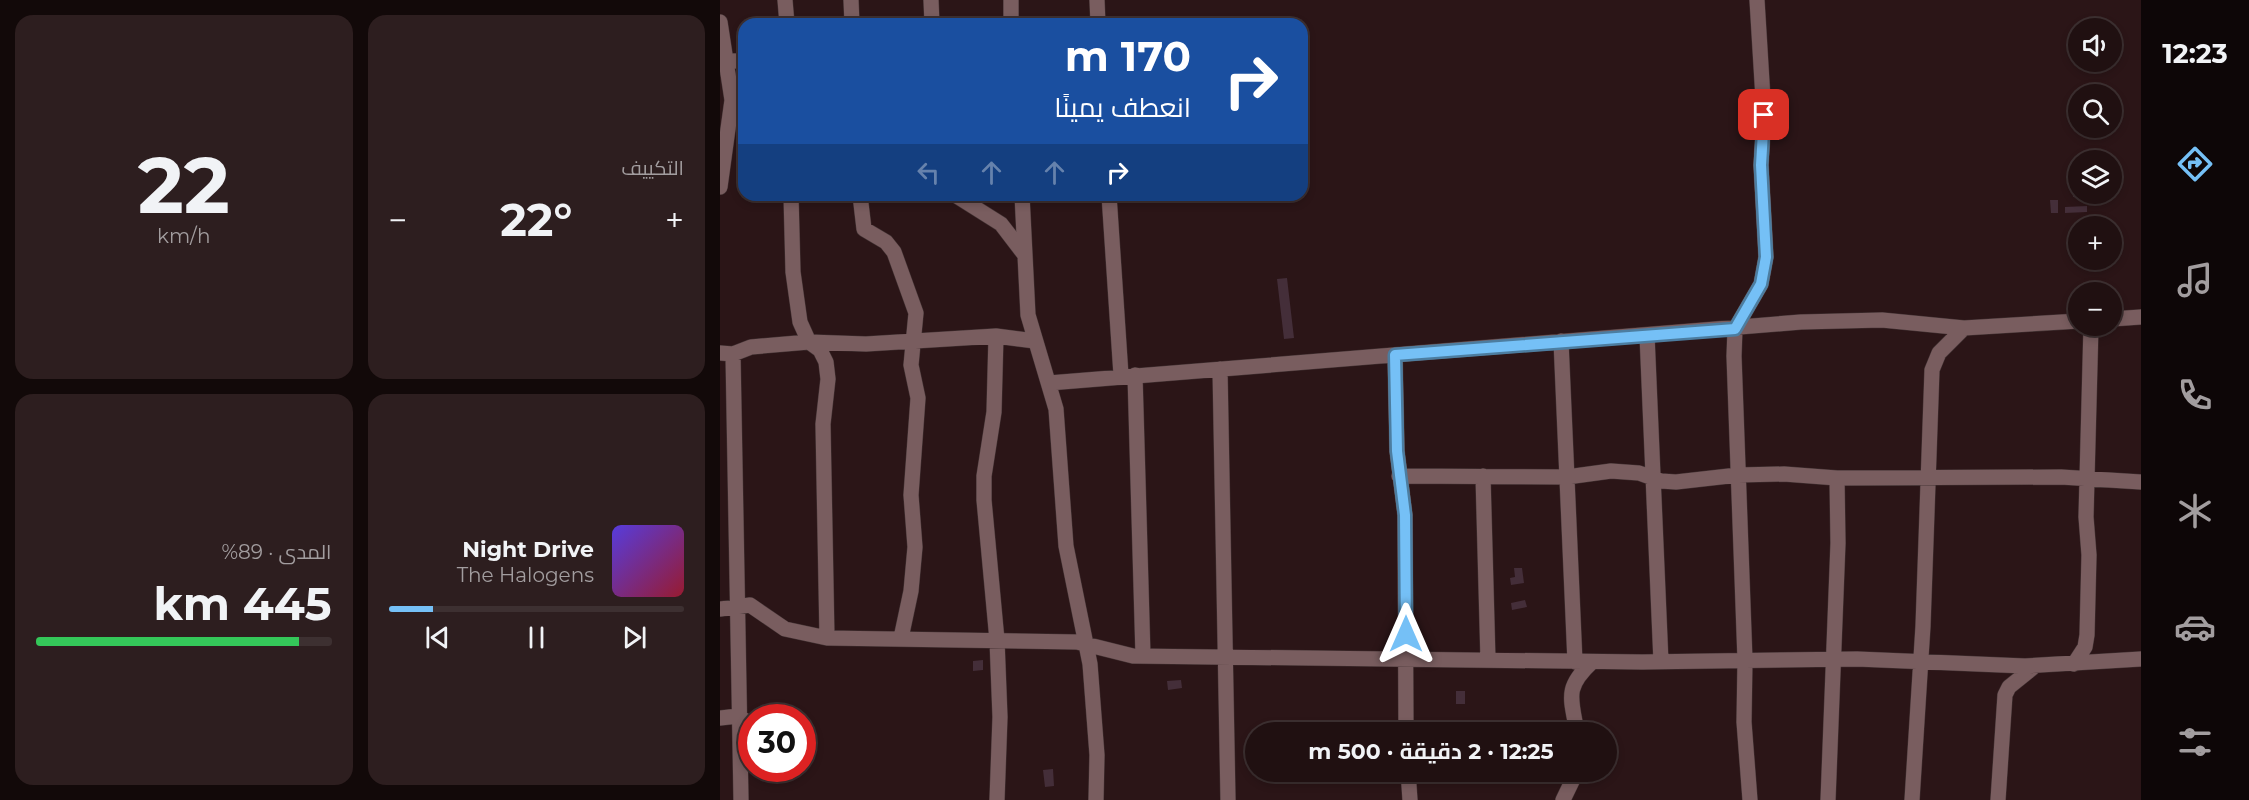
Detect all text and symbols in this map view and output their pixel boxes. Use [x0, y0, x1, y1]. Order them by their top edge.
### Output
map controls [2068, 18, 2122, 336]
button: sound [2068, 18, 2122, 72]
text: 170 m [1065, 30, 1191, 82]
text: 12:23 [2162, 37, 2228, 70]
icon: right [1212, 42, 1290, 120]
button: search [2068, 84, 2122, 138]
pin [1738, 89, 1789, 140]
text: انعطف يمينًا [1054, 91, 1191, 124]
icon: arrive [1747, 98, 1780, 131]
text: 22 [138, 137, 230, 233]
icon: directions [2174, 143, 2216, 185]
button: layers [2068, 150, 2122, 204]
text: التكييف [621, 156, 684, 180]
icon: left [912, 156, 945, 189]
icon: ahead [975, 156, 1008, 189]
icon: ahead [1038, 156, 1071, 189]
icon: right [1101, 156, 1134, 189]
text: 22° [500, 192, 572, 247]
text: − [389, 200, 407, 240]
text: + [665, 200, 684, 240]
button: + [2068, 216, 2122, 270]
text: km/h [157, 224, 210, 248]
icon: music [2174, 259, 2216, 301]
button: − [2068, 282, 2122, 336]
icon: phone [2174, 374, 2216, 416]
icon: climate [2174, 490, 2216, 532]
text: Night Drive [462, 536, 594, 563]
text: المدى · 89% [221, 540, 332, 564]
text: The Halogens [457, 563, 594, 587]
text: 445 km [153, 576, 332, 631]
position arrow [1374, 602, 1438, 666]
icon: car [2174, 606, 2216, 648]
icon: previous [421, 621, 454, 654]
icon: pause [520, 621, 553, 654]
icon: next [618, 621, 651, 654]
speed limit sign: 30 [738, 704, 816, 782]
icon: filters [2174, 721, 2216, 763]
text: 12:25 · 2 دقيقة · 500 m [1308, 738, 1554, 765]

